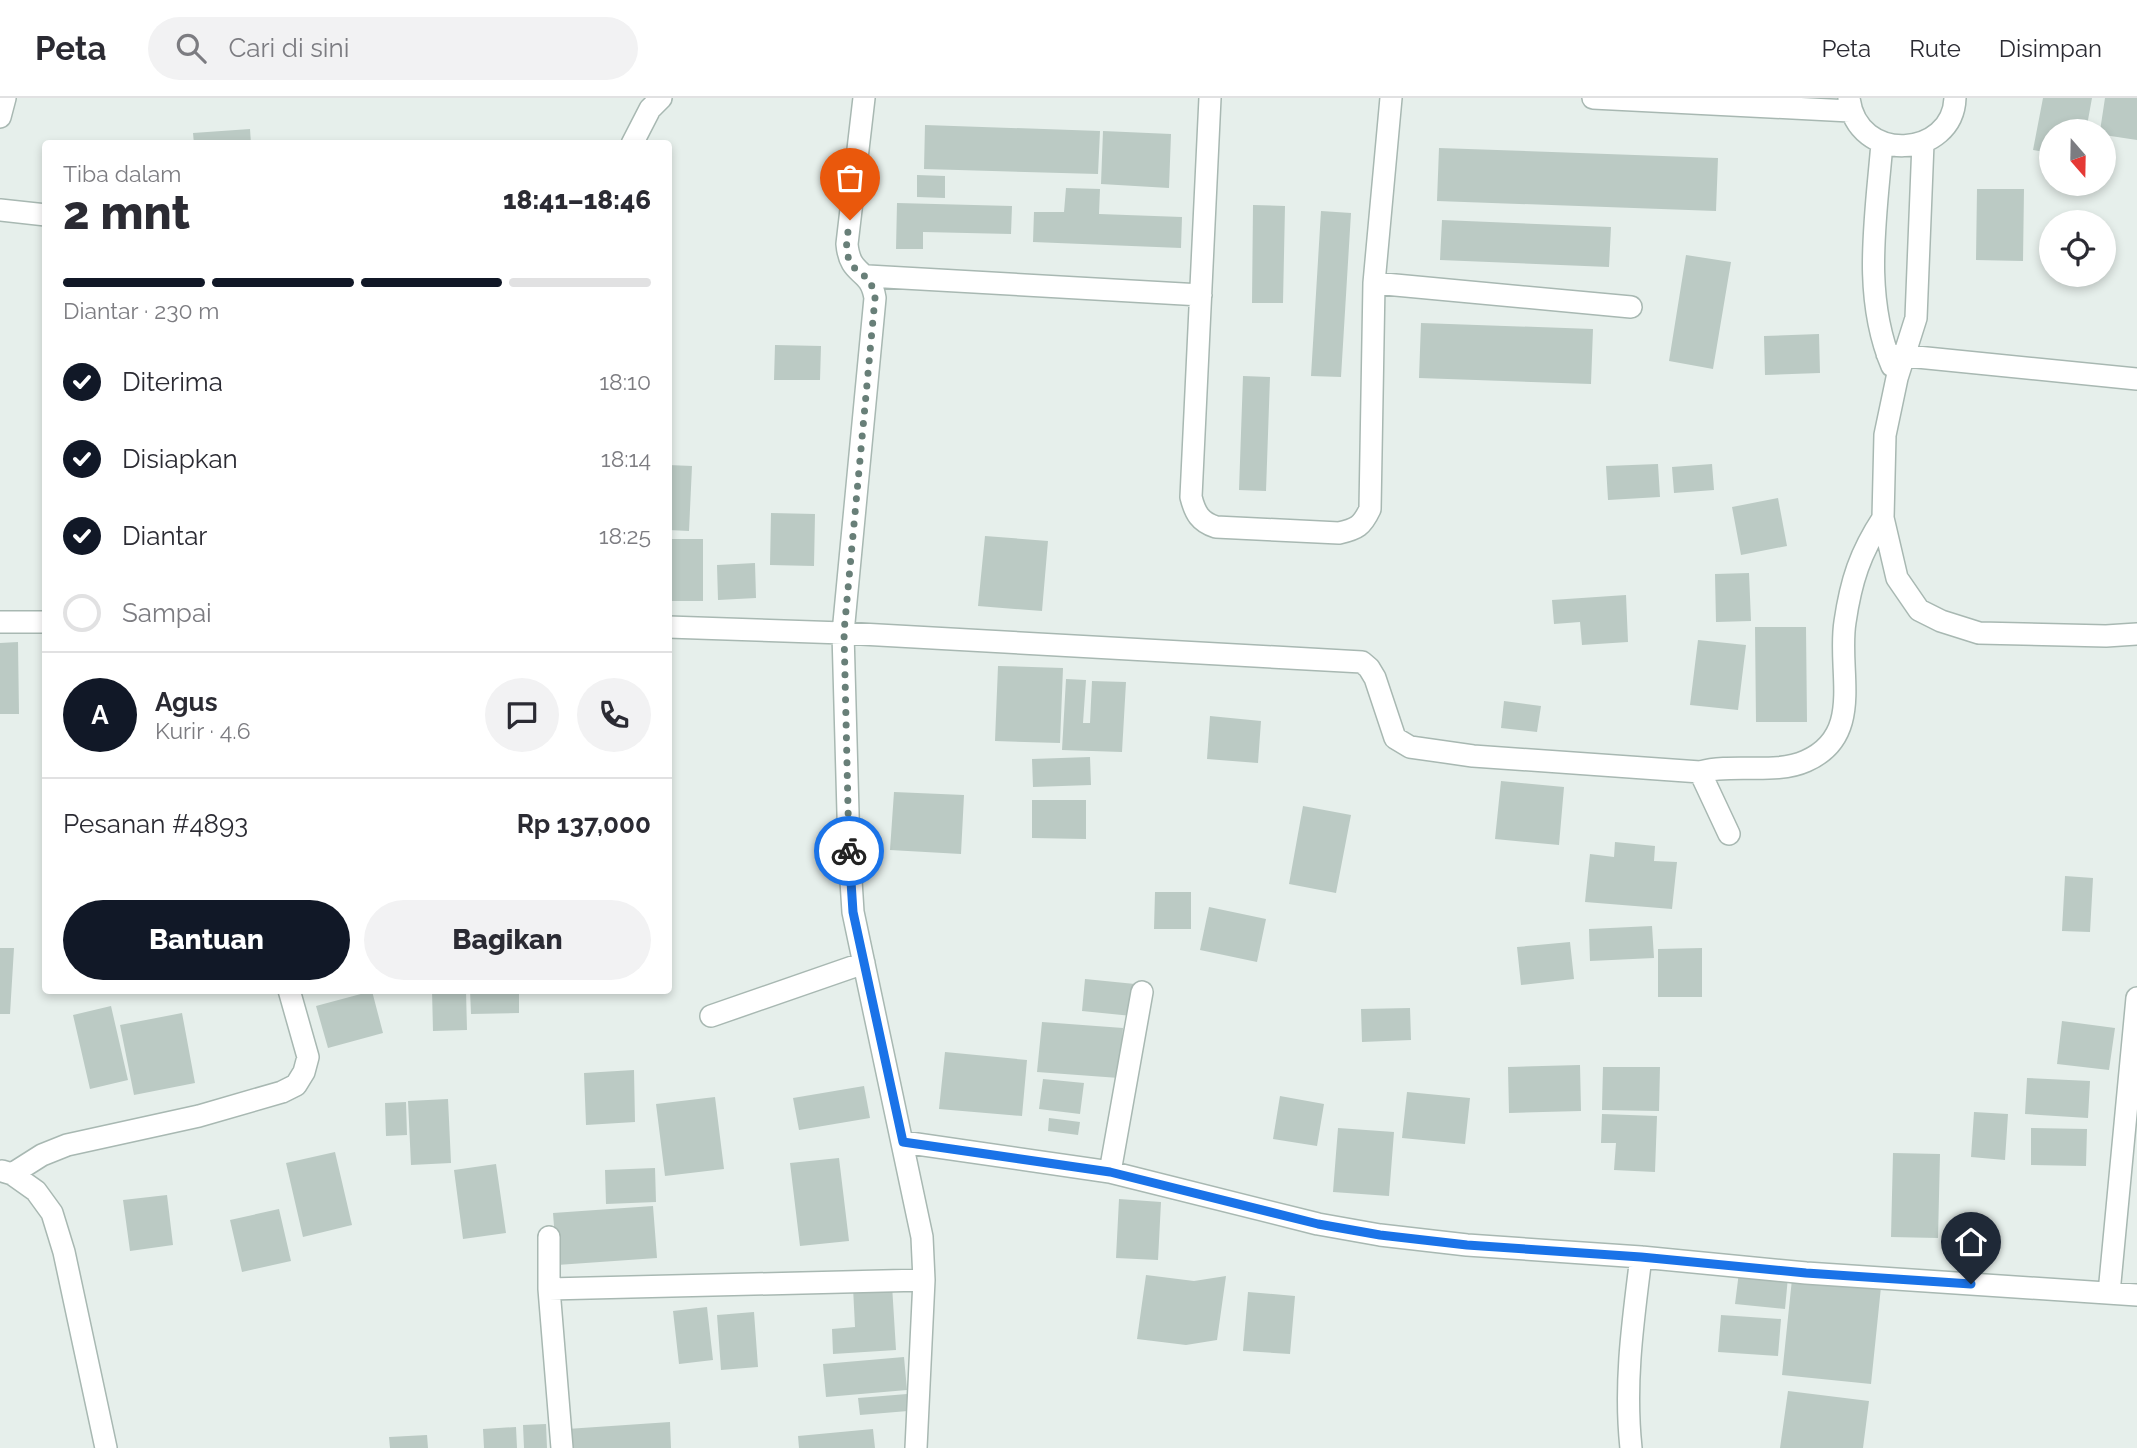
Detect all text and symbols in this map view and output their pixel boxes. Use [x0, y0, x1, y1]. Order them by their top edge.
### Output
search box [148, 17, 638, 80]
text: Peta [35, 29, 106, 68]
icon: search [172, 29, 210, 67]
text: Cari di sini [228, 33, 349, 63]
text: Peta [1821, 34, 1871, 63]
text: Rute [1909, 34, 1961, 63]
text: Disimpan [1999, 34, 2102, 63]
north arrow [2039, 119, 2116, 196]
map controls [2039, 119, 2116, 287]
pin [820, 148, 880, 220]
icon: bag [831, 159, 869, 197]
text: Tiba dalam [63, 160, 181, 187]
text: 18:41–18:46 [503, 185, 651, 215]
text: 2 mnt [63, 186, 190, 240]
button: locate [2039, 210, 2116, 287]
text: Diantar · 230 m [63, 297, 220, 324]
icon: check [63, 363, 101, 401]
text: Diterima [122, 367, 223, 397]
text: 18:10 [599, 368, 651, 395]
icon: check [63, 440, 101, 478]
text: Disiapkan [122, 444, 238, 474]
text: 18:14 [601, 445, 651, 472]
icon: check [63, 517, 101, 555]
text: Diantar [122, 521, 207, 551]
text: 18:25 [599, 522, 651, 549]
text: Sampai [122, 598, 212, 628]
button: chat [485, 678, 559, 752]
button: phone [577, 678, 651, 752]
text: Agus [155, 687, 217, 717]
text: A [91, 700, 109, 730]
text: Kurir · 4.6 [155, 717, 251, 744]
text: Pesanan #4893 [63, 809, 248, 839]
text: Rp 137,000 [517, 809, 651, 839]
courier [814, 816, 884, 886]
icon: bike [830, 832, 868, 870]
button: Bantuan [63, 900, 350, 980]
button: Bagikan [364, 900, 651, 980]
pin [1941, 1212, 2001, 1284]
icon: home [1952, 1223, 1990, 1261]

